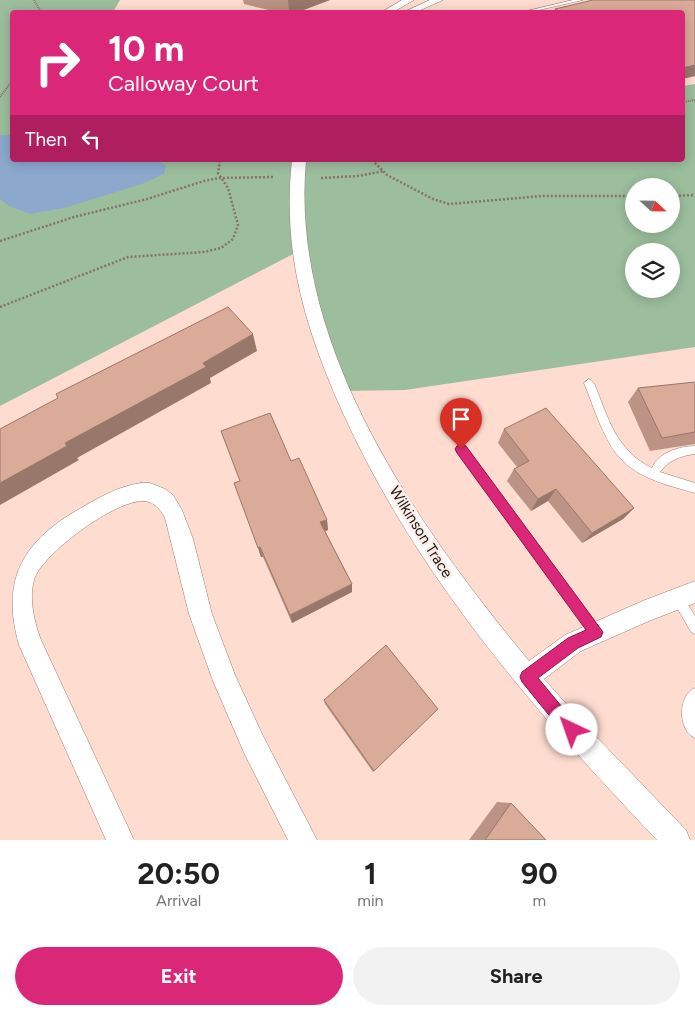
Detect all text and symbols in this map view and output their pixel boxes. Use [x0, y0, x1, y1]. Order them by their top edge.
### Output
text: 10 m [108, 28, 184, 70]
icon: right [25, 30, 90, 95]
text: Calloway Court [108, 70, 259, 97]
icon: left [77, 125, 105, 153]
text: Then [25, 128, 67, 151]
north arrow [625, 178, 680, 232]
map controls [625, 178, 680, 298]
button: layers [625, 243, 680, 298]
pin [440, 398, 482, 449]
icon: arrive [447, 405, 475, 433]
street label: Wilkinson Trace [386, 483, 456, 581]
position arrow [545, 703, 597, 755]
text: 20:50 [137, 855, 220, 892]
text: 1 [364, 855, 377, 892]
text: 90 [521, 855, 558, 892]
text: Arrival [156, 891, 201, 910]
text: min [357, 891, 384, 910]
text: m [532, 891, 546, 910]
button: Exit [15, 947, 343, 1005]
button: Share [353, 947, 680, 1005]

